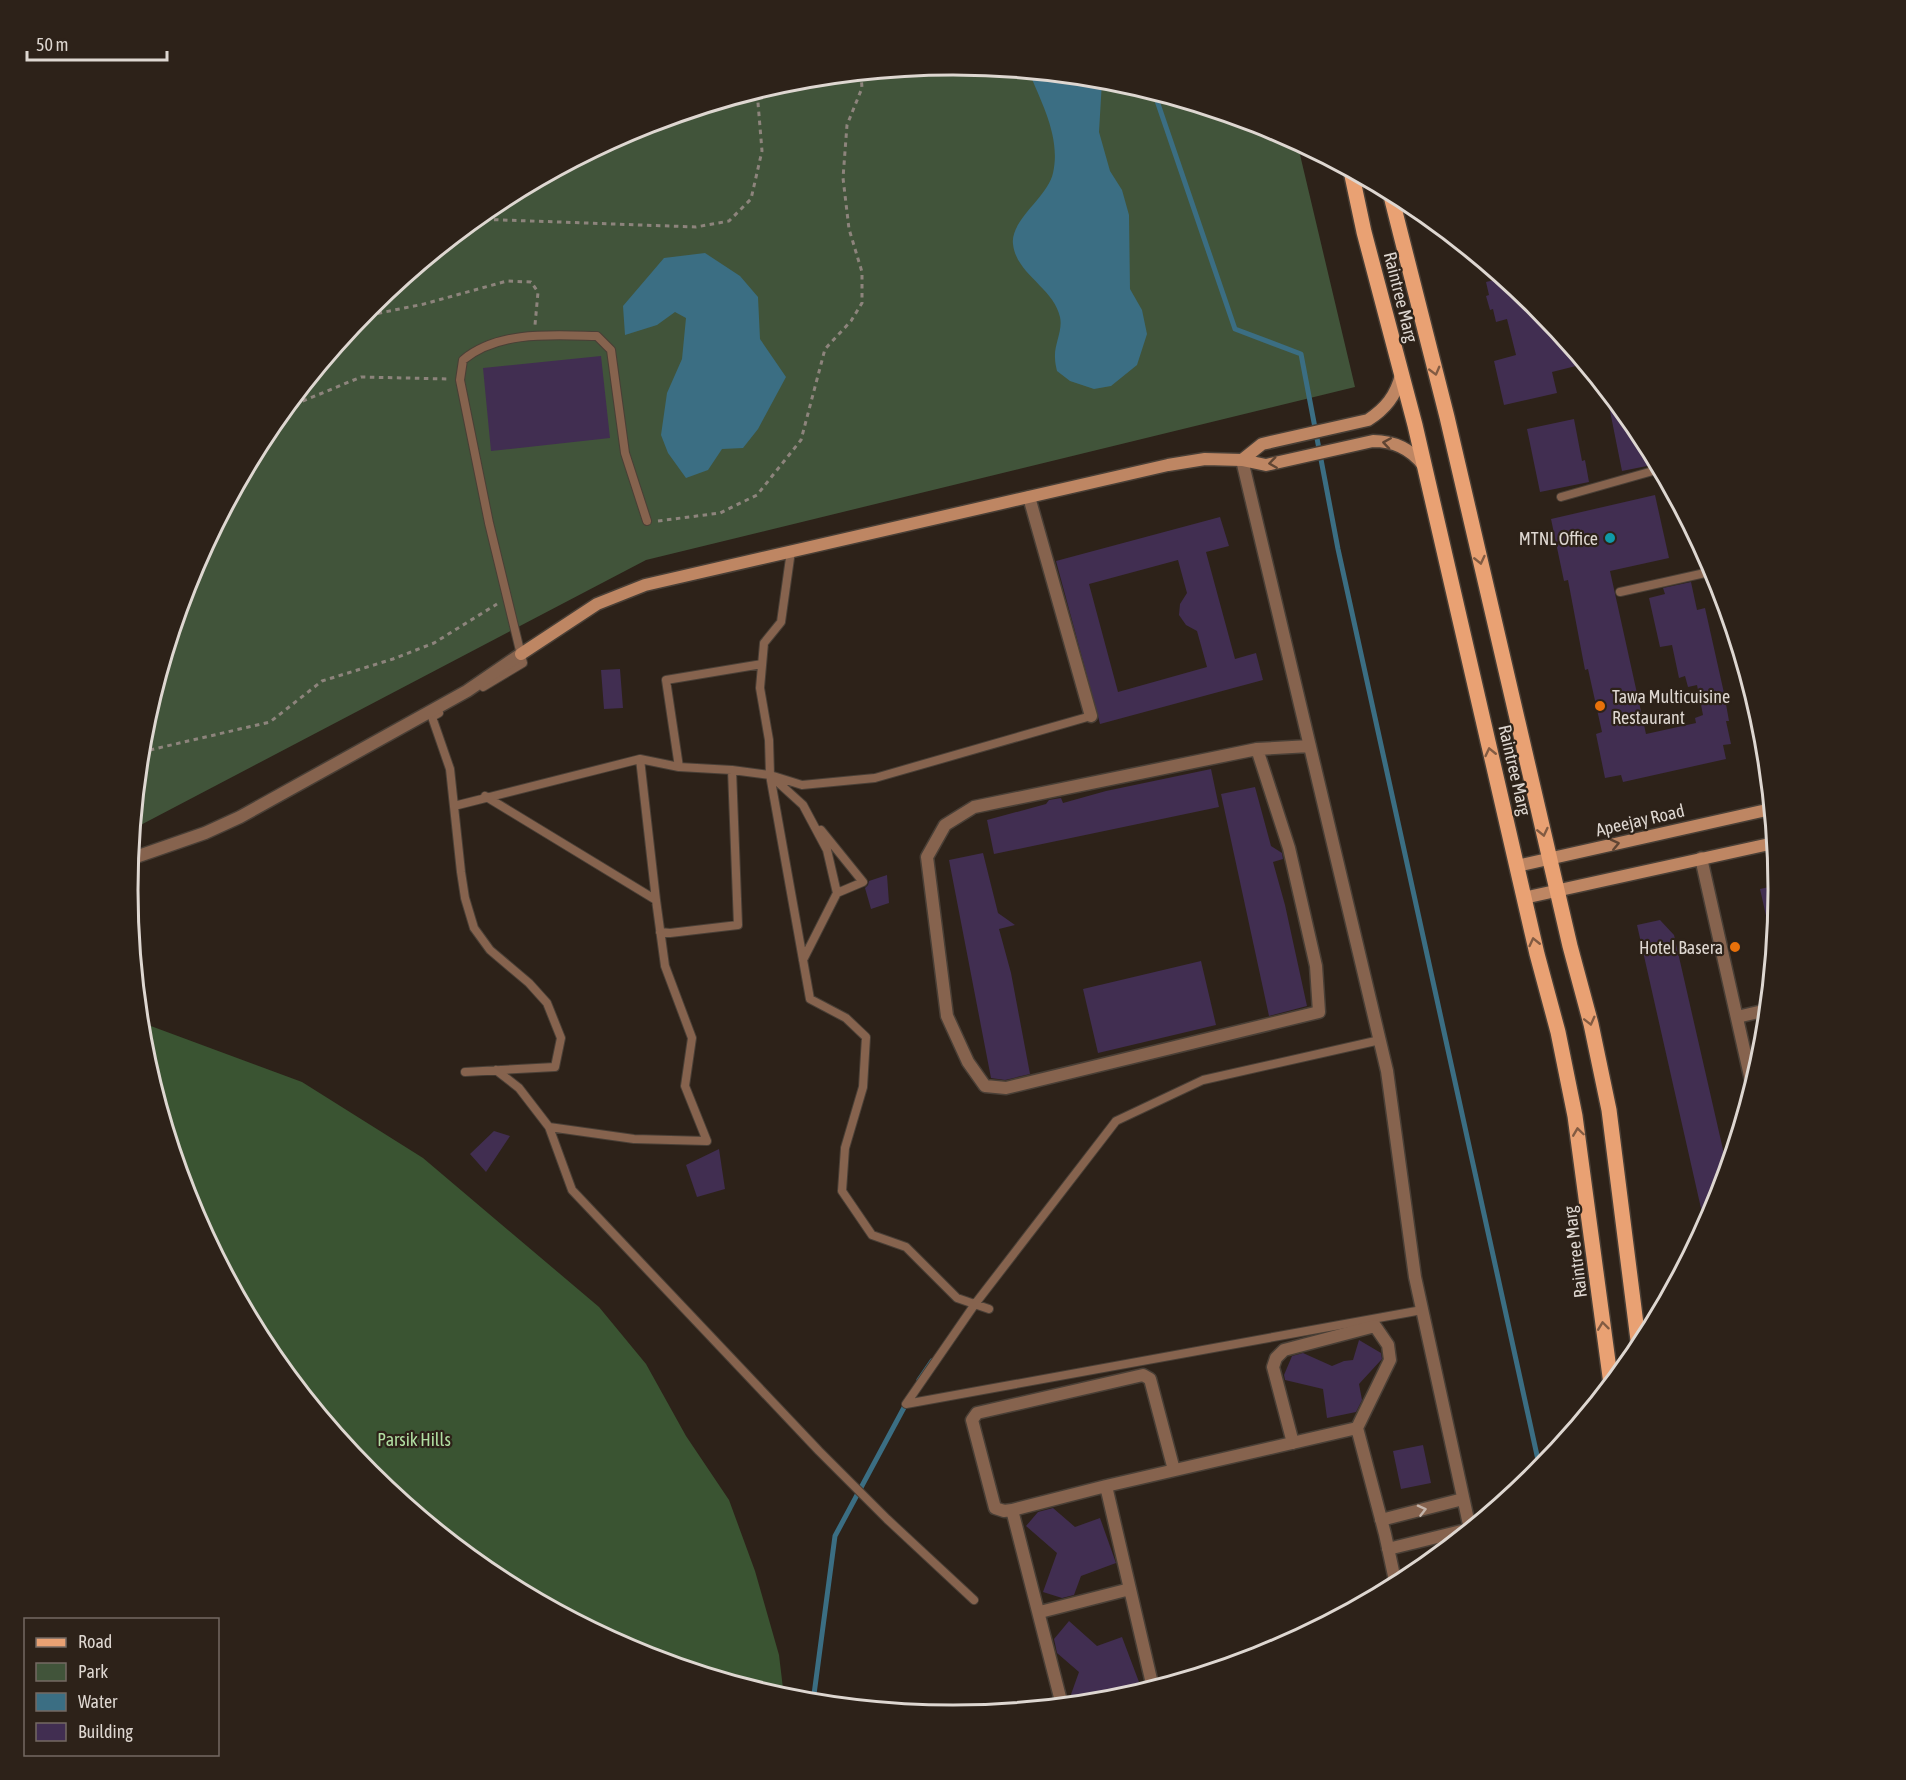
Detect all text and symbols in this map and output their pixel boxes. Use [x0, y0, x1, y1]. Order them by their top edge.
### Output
scale bar [27, 24, 166, 62]
text: 50 m [36, 34, 68, 55]
street label: Raintree Marg [1380, 250, 1422, 345]
one-way arrow [1427, 366, 1440, 376]
one-way arrow [1382, 437, 1391, 449]
one-way arrow [1268, 456, 1278, 469]
place label: MTNL Office [1519, 528, 1598, 549]
marker: MTNL Office [1603, 531, 1617, 545]
one-way arrow [1473, 555, 1486, 565]
place label: Tawa Multicuisine Restaurant [1612, 686, 1730, 728]
marker: Tawa Multicuisine Restaurant [1593, 699, 1607, 713]
street label: Raintree Marg [1494, 723, 1536, 818]
one-way arrow [1485, 748, 1498, 758]
street label: Apeejay Road [1594, 800, 1686, 840]
one-way arrow [1536, 827, 1549, 837]
one-way arrow [1610, 838, 1620, 851]
one-way arrow [1529, 937, 1542, 947]
place label: Hotel Basera [1639, 937, 1723, 958]
marker: Hotel Basera [1728, 940, 1742, 954]
one-way arrow [1582, 1016, 1595, 1026]
one-way arrow [1572, 1128, 1584, 1137]
street label: Raintree Marg [1559, 1205, 1591, 1299]
one-way arrow [1597, 1321, 1610, 1330]
park label: Parsik Hills [377, 1429, 451, 1450]
one-way arrow [1417, 1504, 1427, 1517]
legend [24, 1618, 219, 1756]
text: Road [78, 1631, 112, 1652]
text: Park [78, 1661, 108, 1682]
text: Water [78, 1691, 118, 1712]
text: Building [78, 1721, 133, 1742]

